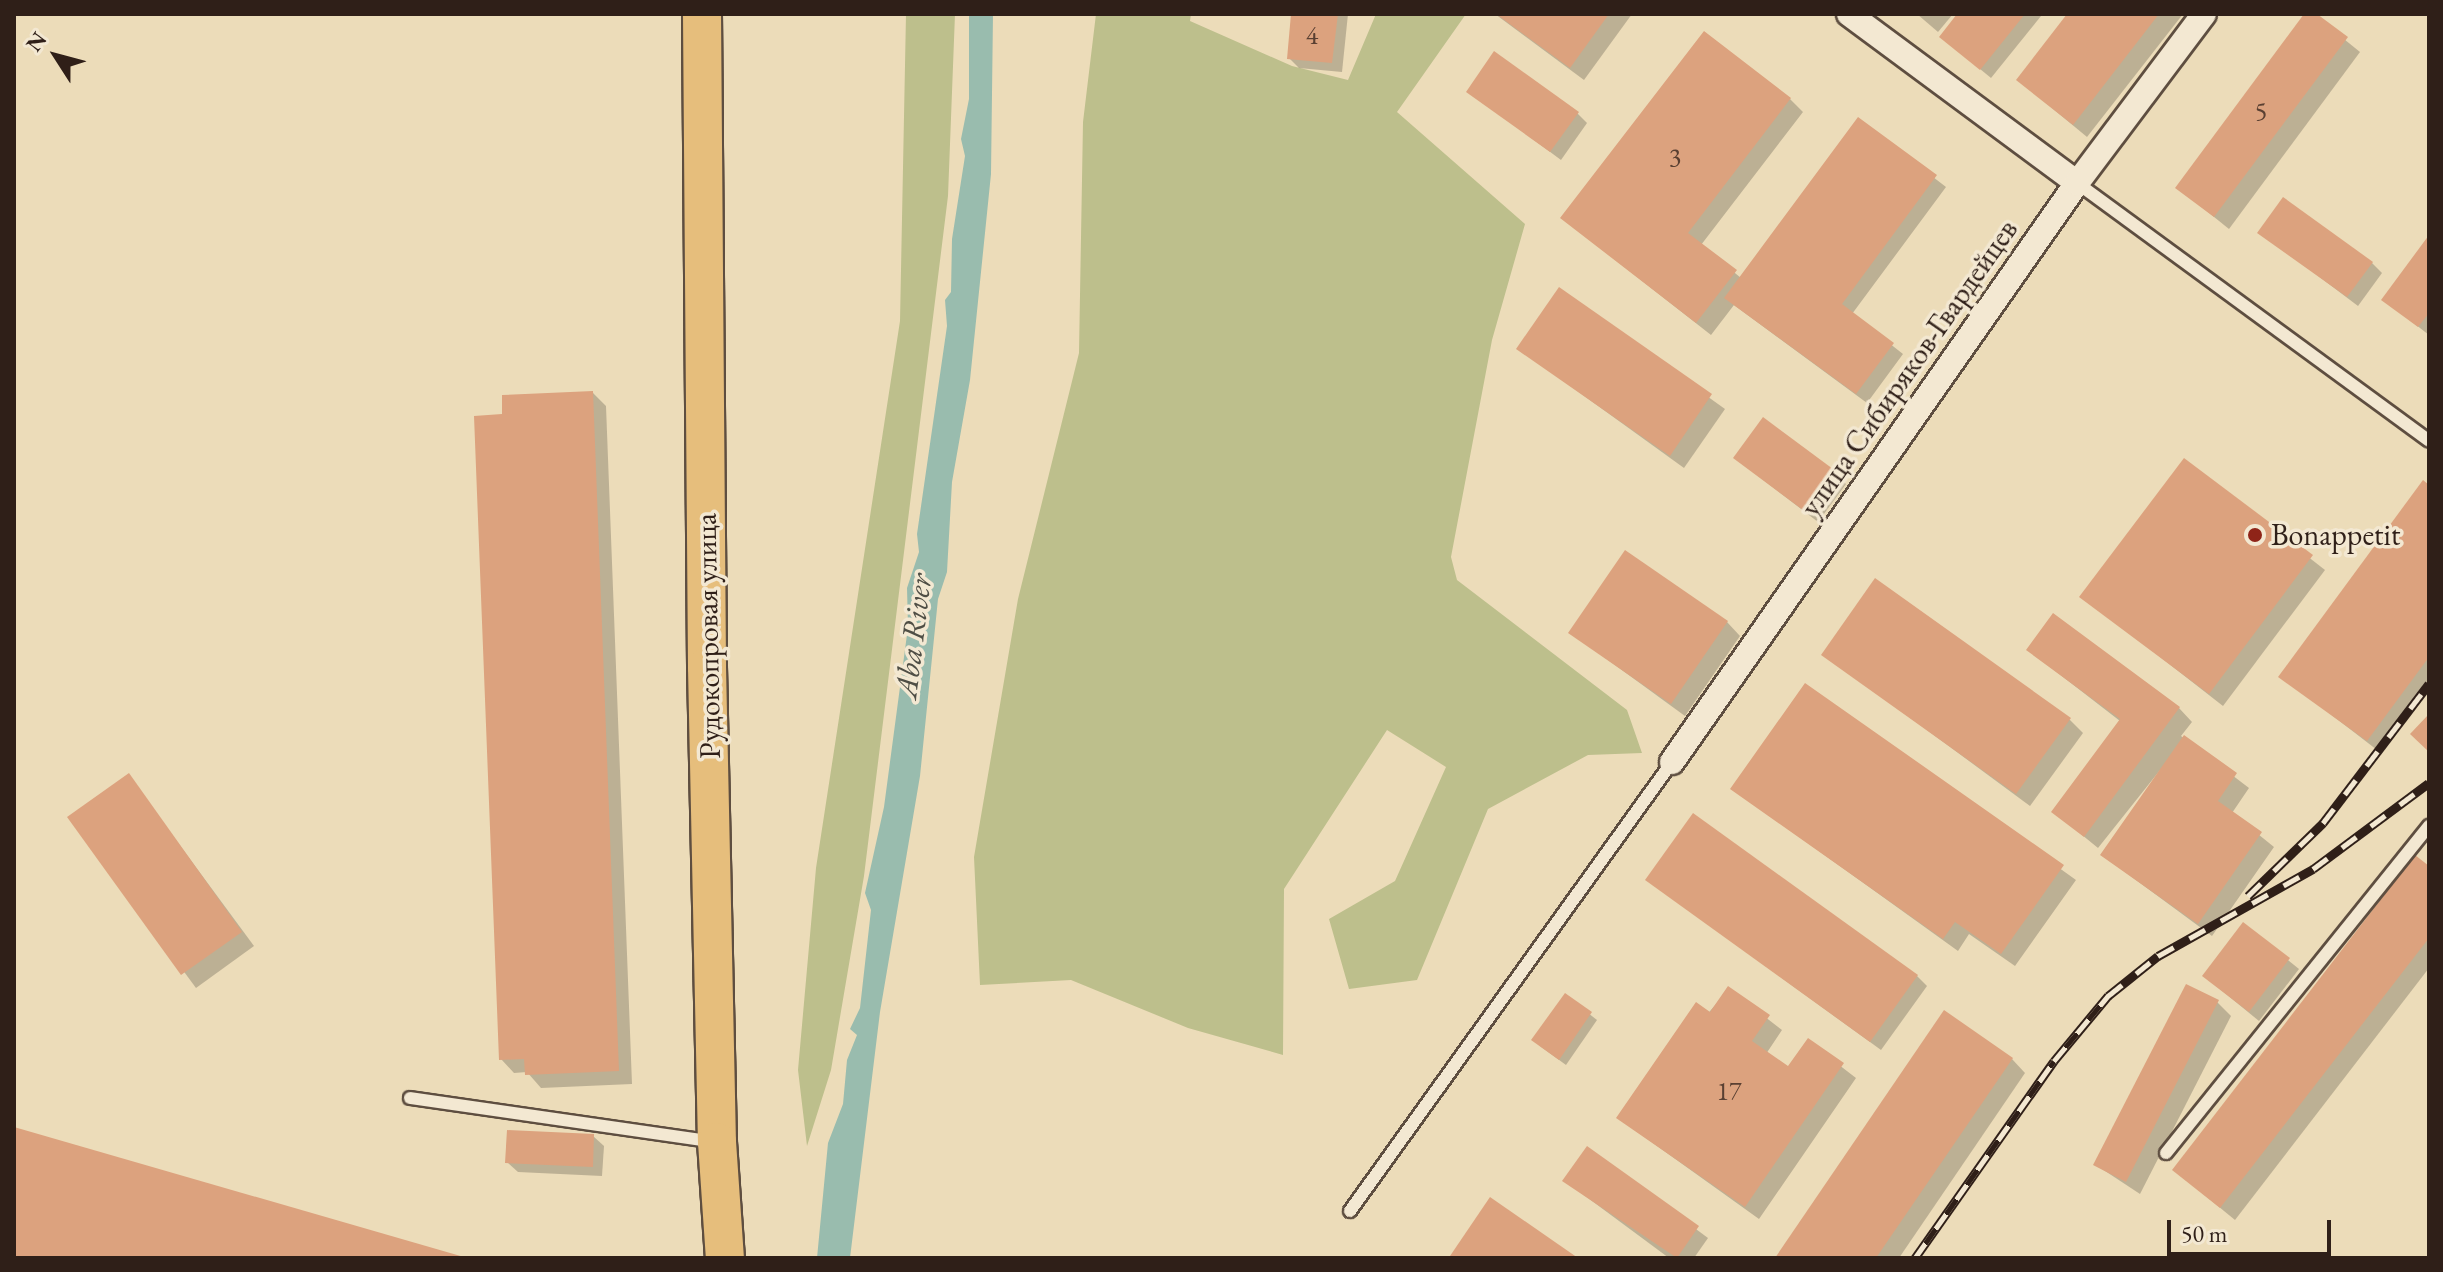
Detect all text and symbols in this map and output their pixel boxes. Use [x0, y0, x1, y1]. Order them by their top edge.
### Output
north arrow [16, 16, 96, 96]
house number: 4 [1306, 20, 1318, 52]
text: N [19, 26, 53, 57]
house number: 5 [2255, 96, 2267, 128]
house number: 3 [1669, 142, 1681, 174]
street label: улица Сибиряков-Гвардейцев [1793, 213, 2025, 523]
street label: Рудокопровая улица [688, 513, 728, 759]
place label: Bonappetit [2271, 517, 2400, 553]
marker: Bonappetit [2246, 526, 2264, 544]
water label: Aba River [886, 572, 940, 700]
house number: 17 [1717, 1076, 1741, 1108]
scale bar [2171, 1204, 2335, 1254]
text: 50 m [2181, 1218, 2228, 1249]

